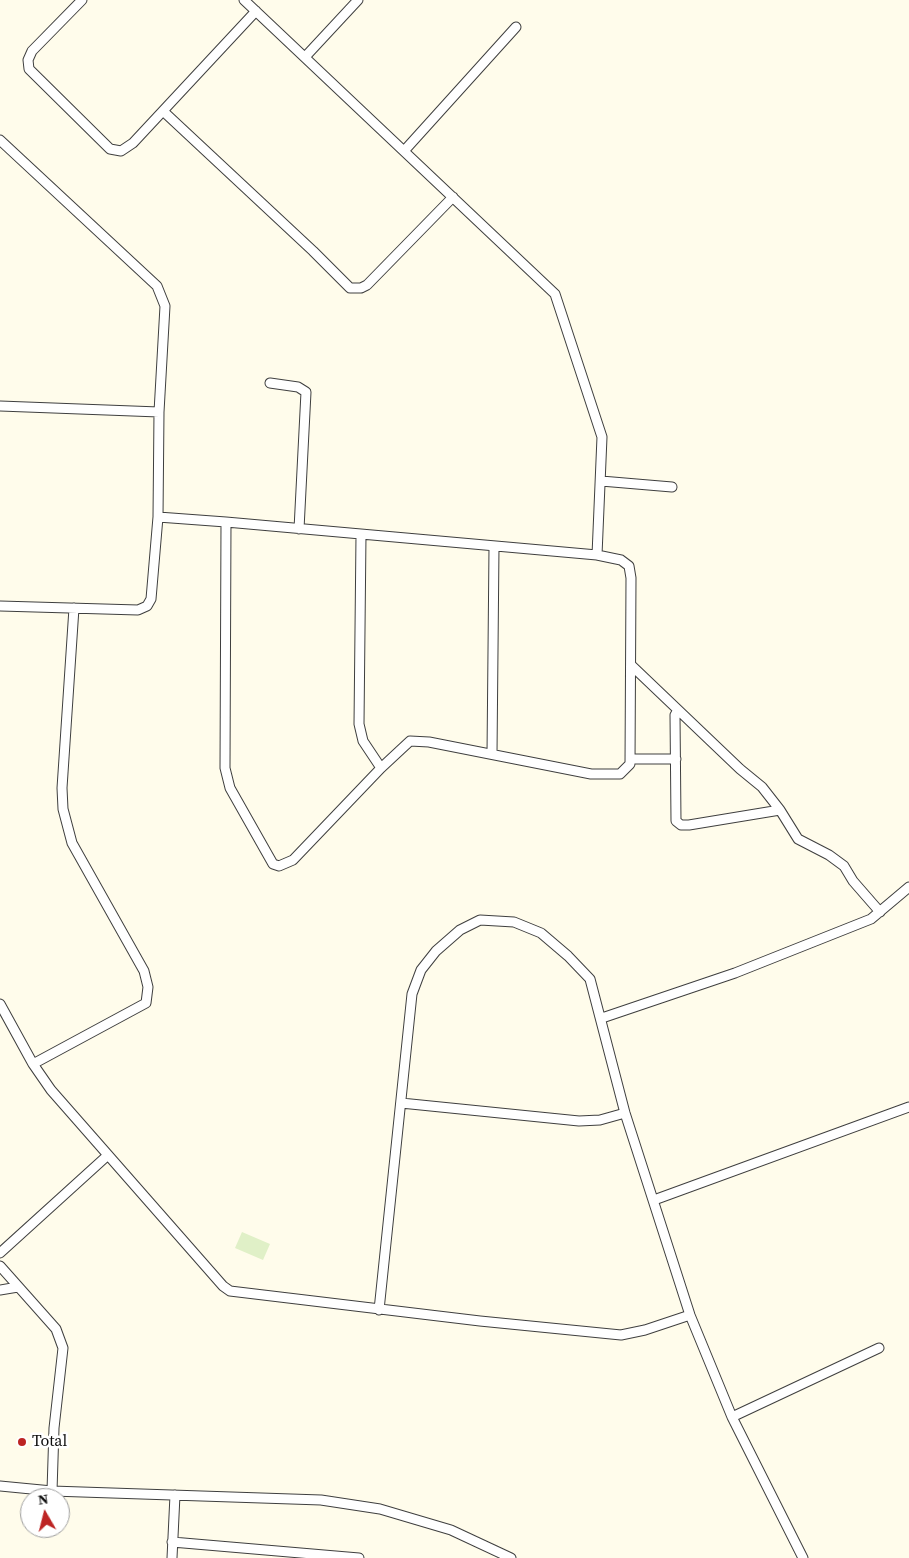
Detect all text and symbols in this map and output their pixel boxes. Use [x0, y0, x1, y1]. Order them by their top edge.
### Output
place label: Total [32, 1432, 67, 1452]
marker: Total [16, 1436, 28, 1448]
north arrow [20, 1488, 70, 1538]
text: N [37, 1489, 49, 1510]

